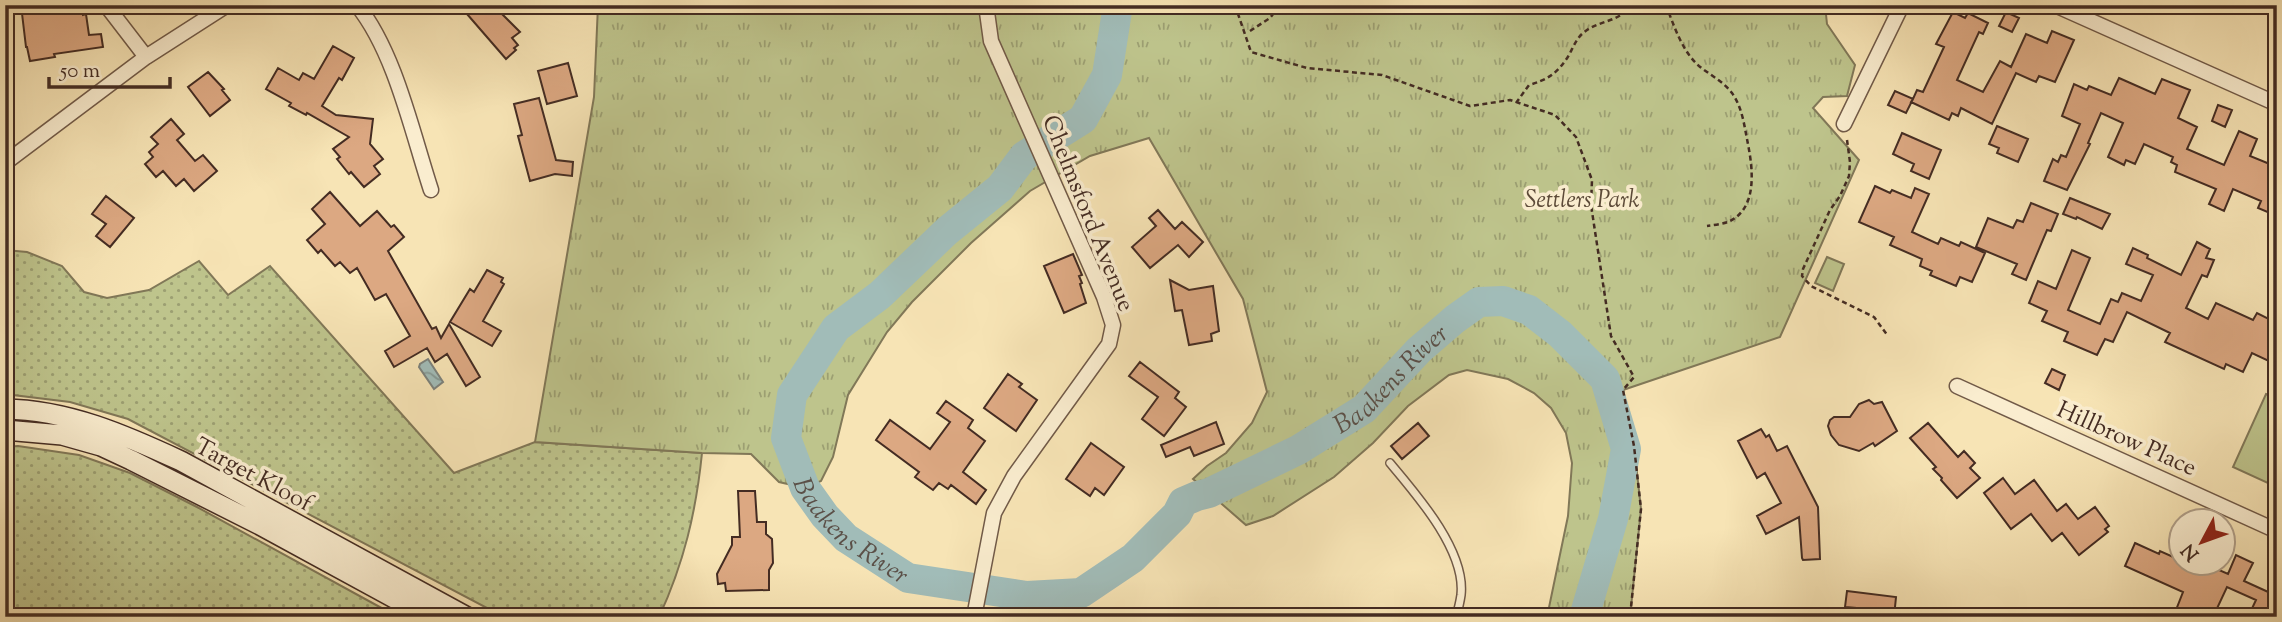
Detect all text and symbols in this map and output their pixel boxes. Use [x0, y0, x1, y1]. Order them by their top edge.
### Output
scale bar [49, 46, 170, 90]
text: 50 m [59, 57, 100, 87]
street label: Chelmsford Avenue [1032, 110, 1142, 317]
park label: Settlers Park [1525, 184, 1639, 218]
water label: Baakens River [1327, 317, 1457, 445]
street label: Hillbrow Place [2051, 394, 2202, 486]
street label: Target Kloof [188, 431, 319, 522]
water label: Baakens River [782, 473, 915, 595]
north arrow [2166, 506, 2236, 576]
text: N [2176, 537, 2206, 566]

